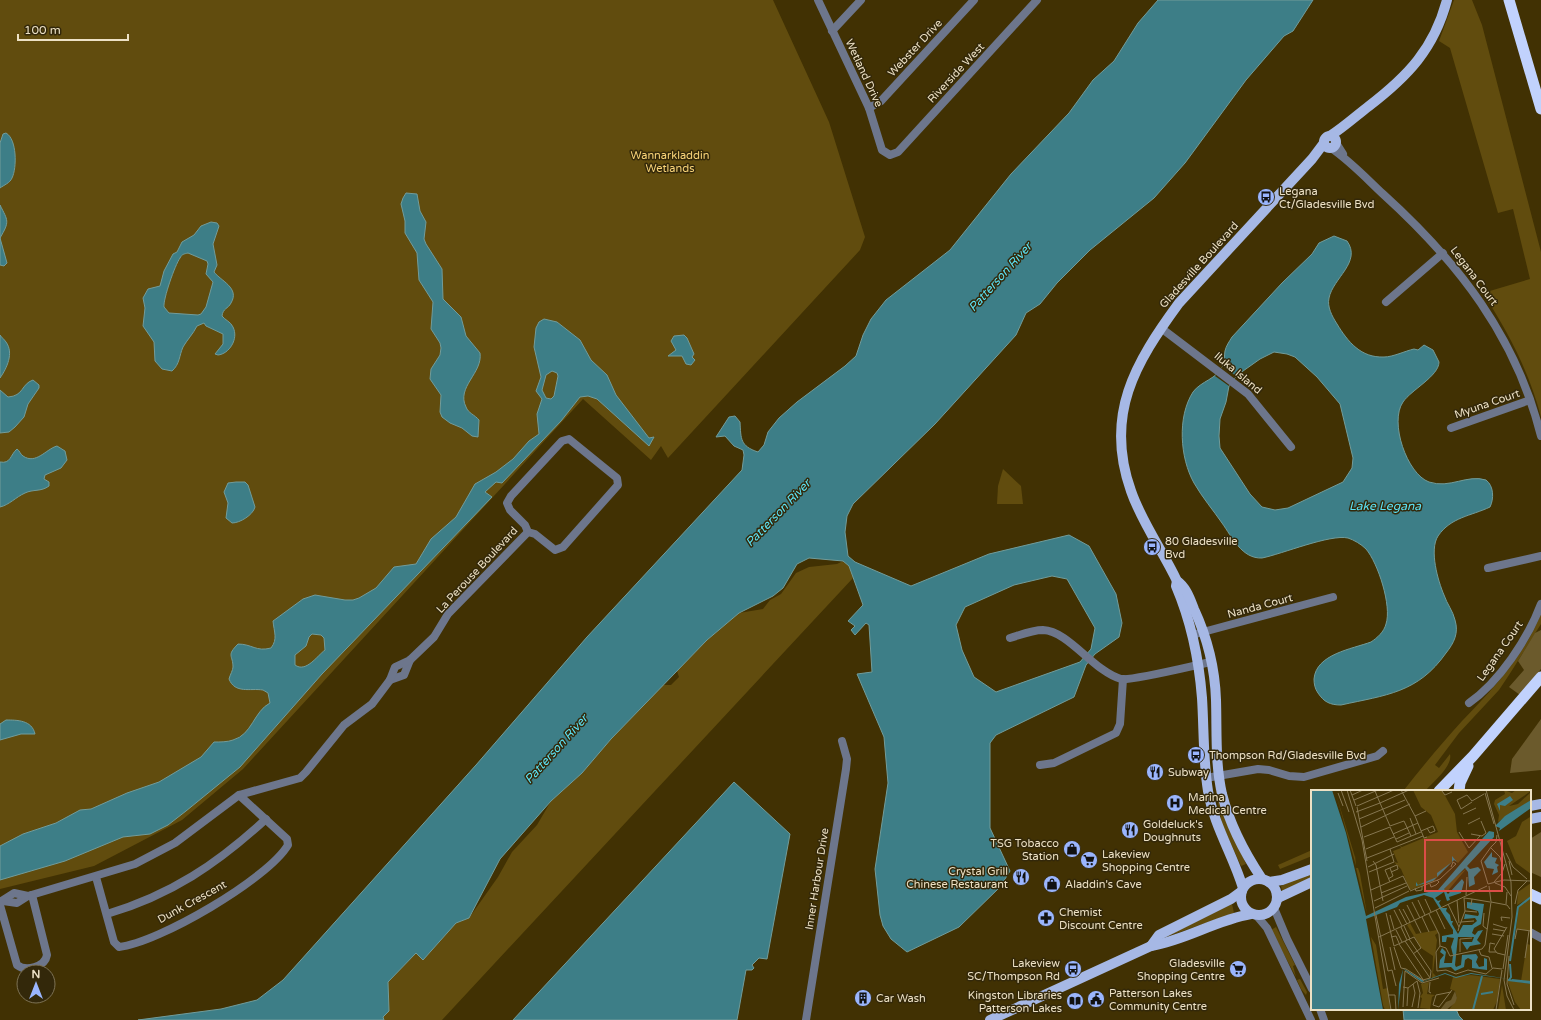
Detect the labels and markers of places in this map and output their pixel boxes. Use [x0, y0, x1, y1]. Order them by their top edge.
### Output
place label: Legana Ct/Gladesville Bvd [1279, 185, 1375, 211]
bus stop icon: Legana Ct/Gladesville Bvd [1256, 187, 1276, 207]
place label: 80 Gladesville Bvd [1165, 535, 1238, 561]
bus stop icon: 80 Gladesville Bvd [1142, 537, 1162, 557]
bus stop icon: Thompson Rd/Gladesville Bvd [1186, 745, 1206, 765]
place label: Thompson Rd/Gladesville Bvd [1209, 749, 1366, 762]
restaurant icon: Subway [1145, 762, 1165, 782]
place label: Subway [1168, 766, 1209, 779]
place label: Marina Medical Centre [1188, 791, 1267, 817]
hospital icon: Marina Medical Centre [1165, 793, 1185, 813]
place label: Goldeluck's Doughnuts [1143, 818, 1203, 844]
restaurant icon: Goldeluck's Doughnuts [1120, 820, 1140, 840]
place label: TSG Tobacco Station [990, 837, 1059, 863]
shop icon: TSG Tobacco Station [1062, 839, 1082, 859]
place label: Lakeview Shopping Centre [1102, 848, 1190, 874]
supermarket icon: Lakeview Shopping Centre [1079, 850, 1099, 870]
place label: Crystal Grill Chinese Restaurant [906, 865, 1008, 891]
restaurant icon: Crystal Grill Chinese Restaurant [1011, 867, 1031, 887]
shop icon: Aladdin's Cave [1042, 874, 1062, 894]
place label: Aladdin's Cave [1065, 878, 1142, 891]
place label: Chemist Discount Centre [1059, 906, 1143, 932]
pharmacy icon: Chemist Discount Centre [1036, 908, 1056, 928]
place label: Lakeview SC/Thompson Rd [967, 957, 1060, 983]
place label: Gladesville Shopping Centre [1137, 957, 1225, 983]
bus stop icon: Lakeview SC/Thompson Rd [1063, 959, 1083, 979]
supermarket icon: Gladesville Shopping Centre [1228, 959, 1248, 979]
place label: Patterson Lakes Community Centre [1109, 987, 1207, 1013]
building icon: Car Wash [853, 988, 873, 1008]
place label: Kingston Libraries Patterson Lakes [968, 989, 1062, 1015]
public building icon: Patterson Lakes Community Centre [1086, 989, 1106, 1009]
library icon: Kingston Libraries Patterson Lakes [1065, 991, 1085, 1011]
place label: Car Wash [876, 992, 926, 1005]

